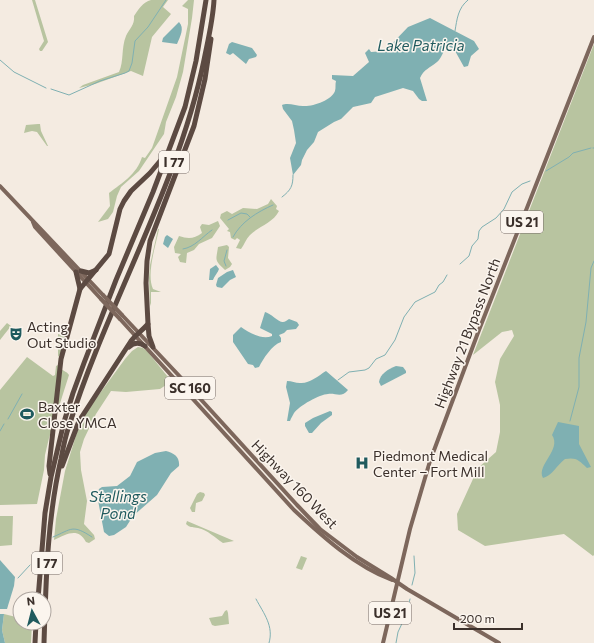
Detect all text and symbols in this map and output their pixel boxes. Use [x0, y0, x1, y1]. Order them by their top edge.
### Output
water label: Lake Patricia [377, 36, 465, 54]
road number: I 77 [159, 151, 189, 173]
road number: US 21 [501, 211, 543, 233]
street label: Highway 21 Bypass North [430, 255, 504, 411]
place label: Acting Out Studio [27, 318, 96, 351]
theatre icon: Acting Out Studio [8, 326, 24, 342]
road number: SC 160 [165, 377, 215, 399]
place label: Baxter Close YMCA [38, 398, 117, 431]
sports icon: Baxter Close YMCA [19, 406, 35, 422]
street label: Highway 160 West [248, 436, 342, 532]
place label: Piedmont Medical Center – Fort Mill [373, 447, 488, 480]
hospital icon: Piedmont Medical Center – Fort Mill [354, 455, 370, 471]
water label: Stallings Pond [89, 487, 147, 522]
road number: I 77 [32, 552, 62, 574]
north arrow [12, 591, 52, 631]
text: N [26, 594, 36, 608]
road number: US 21 [369, 602, 411, 624]
scale bar [454, 605, 522, 631]
text: 200 m [460, 611, 495, 625]

